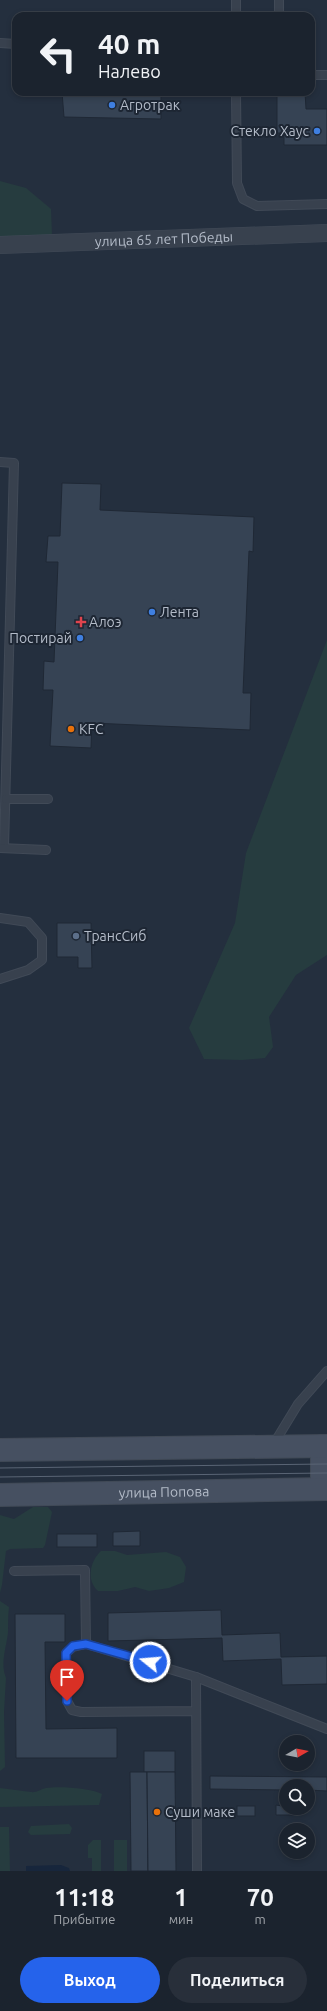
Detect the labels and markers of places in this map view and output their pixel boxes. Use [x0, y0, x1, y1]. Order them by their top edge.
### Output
place label: Агротрак [120, 97, 180, 113]
marker: Агротрак [107, 100, 117, 110]
place label: Стекло Хаус [231, 123, 309, 139]
marker: Стекло Хаус [312, 126, 322, 136]
place label: Лента [160, 604, 199, 620]
marker: Лента [147, 607, 157, 617]
place label: Алоэ [89, 614, 121, 630]
marker: Алоэ [76, 617, 86, 627]
place label: Постирай [9, 630, 72, 646]
marker: Постирай [75, 633, 85, 643]
place label: KFC [79, 721, 104, 737]
marker: KFC [66, 724, 76, 734]
place label: ТрансСиб [84, 928, 147, 944]
marker: ТрансСиб [71, 931, 81, 941]
pin [50, 1660, 84, 1701]
place label: Суши маке [165, 1804, 235, 1820]
marker: Суши маке [152, 1807, 162, 1817]

